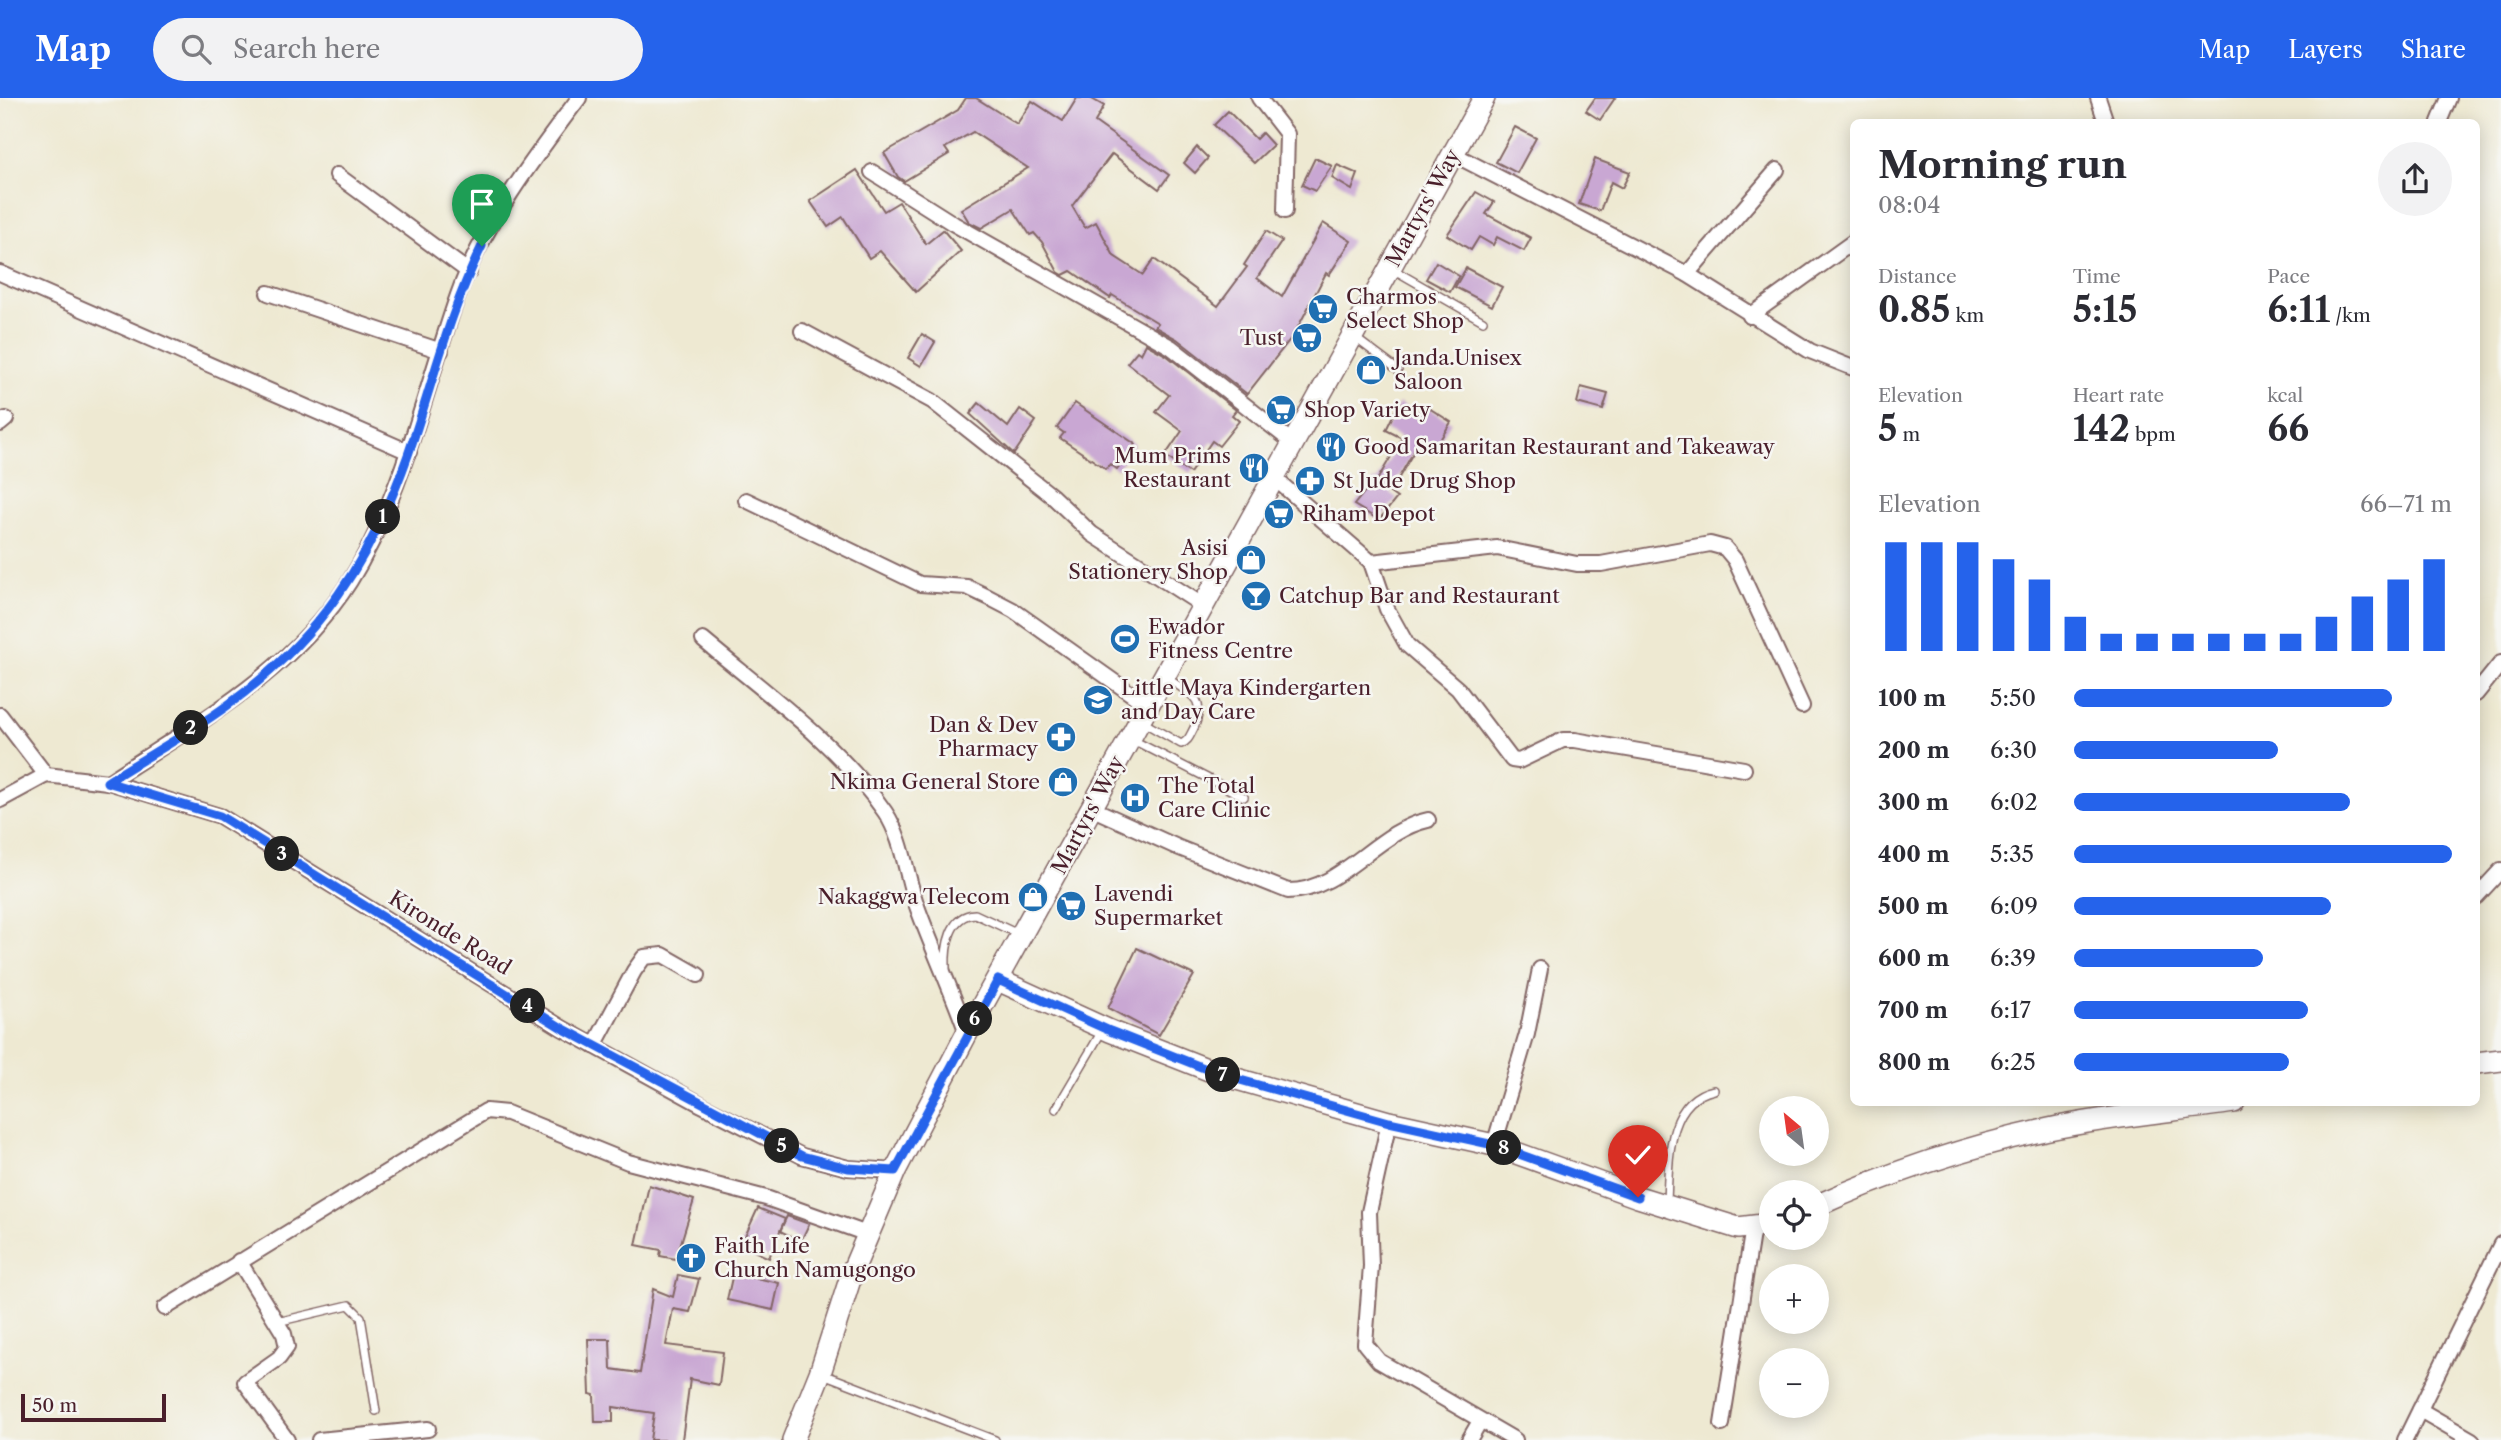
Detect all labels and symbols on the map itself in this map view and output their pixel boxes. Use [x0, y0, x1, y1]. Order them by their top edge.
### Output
street label: Martyrs' Way [1380, 144, 1465, 271]
pin [452, 174, 512, 246]
place label: Charmos Select Shop [1346, 284, 1464, 333]
supermarket icon: Charmos Select Shop [1306, 292, 1340, 326]
supermarket icon: Tust [1290, 321, 1324, 355]
place label: Tust [1240, 325, 1285, 350]
place label: Janda.Unisex Saloon [1391, 345, 1522, 394]
shop icon: Janda.Unisex Saloon [1354, 353, 1388, 387]
supermarket icon: Shop Variety [1264, 393, 1298, 427]
place label: Shop Variety [1304, 397, 1431, 422]
restaurant icon: Good Samaritan Restaurant and Takeaway [1314, 430, 1348, 464]
place label: Good Samaritan Restaurant and Takeaway [1354, 434, 1775, 459]
place label: Mum Prims Restaurant [1114, 443, 1232, 492]
restaurant icon: Mum Prims Restaurant [1237, 451, 1271, 485]
pharmacy icon: St Jude Drug Shop [1293, 464, 1327, 498]
place label: St Jude Drug Shop [1333, 468, 1516, 493]
supermarket icon: Riham Depot [1262, 497, 1296, 531]
pin: 1 [366, 500, 400, 534]
place label: Riham Depot [1302, 501, 1436, 526]
place label: Asisi Stationery Shop [1068, 535, 1228, 584]
shop icon: Asisi Stationery Shop [1234, 543, 1268, 577]
bar icon: Catchup Bar and Restaurant [1239, 579, 1273, 613]
place label: Catchup Bar and Restaurant [1279, 583, 1560, 608]
place label: Ewador Fitness Centre [1148, 614, 1293, 663]
sports icon: Ewador Fitness Centre [1108, 622, 1142, 656]
place label: Little Maya Kindergarten and Day Care [1121, 675, 1371, 724]
school or university icon: Little Maya Kindergarten and Day Care [1081, 683, 1115, 717]
pin: 2 [174, 710, 208, 746]
place label: Dan & Dev Pharmacy [929, 712, 1039, 761]
pharmacy icon: Dan & Dev Pharmacy [1044, 720, 1078, 754]
street label: Martyrs' Way [1046, 751, 1129, 878]
shop icon: Nkima General Store [1046, 765, 1080, 799]
place label: Nkima General Store [830, 769, 1040, 794]
place label: The Total Care Clinic [1158, 773, 1271, 822]
hospital icon: The Total Care Clinic [1118, 781, 1152, 815]
pin: 3 [264, 836, 300, 872]
shop icon: Nakaggwa Telecom [1016, 880, 1050, 914]
place label: Lavendi Supermarket [1094, 881, 1224, 930]
place label: Nakaggwa Telecom [818, 884, 1010, 909]
street label: Kironde Road [385, 885, 516, 980]
supermarket icon: Lavendi Supermarket [1054, 889, 1088, 923]
pin: 4 [510, 988, 546, 1024]
pin: 6 [958, 1002, 992, 1037]
pin: 7 [1206, 1058, 1240, 1093]
north arrow [1759, 1096, 1829, 1166]
pin [1608, 1125, 1668, 1197]
pin: 5 [764, 1128, 800, 1164]
pin: 8 [1486, 1130, 1522, 1166]
place label: Faith Life Church Namugongo [714, 1233, 916, 1282]
church icon: Faith Life Church Namugongo [674, 1241, 708, 1275]
scale bar [21, 1391, 166, 1423]

